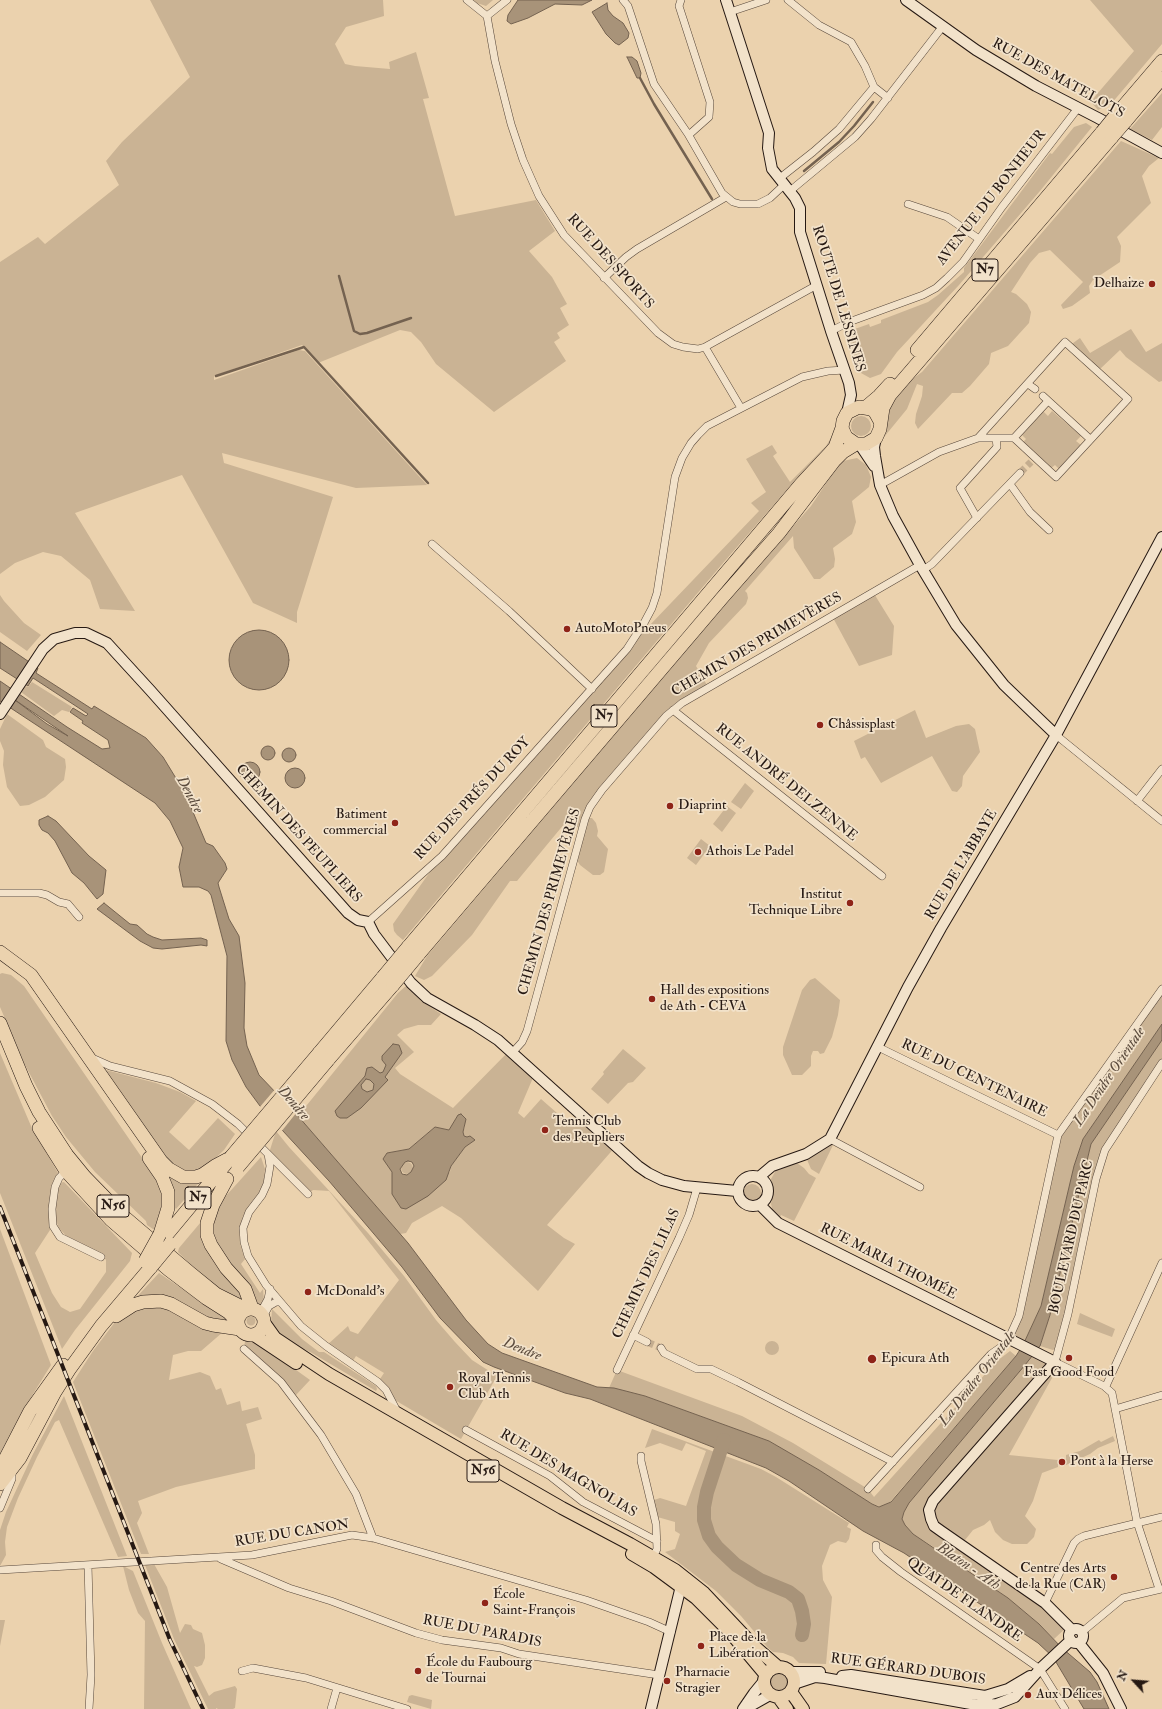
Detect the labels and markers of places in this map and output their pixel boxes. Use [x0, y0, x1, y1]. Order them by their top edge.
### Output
place label: Delhaize [1094, 276, 1144, 292]
marker: Delhaize [1147, 279, 1157, 289]
place label: AutoMotoPneus [575, 621, 666, 637]
marker: AutoMotoPneus [562, 624, 572, 634]
place label: Châssisplast [828, 717, 895, 733]
marker: Châssisplast [815, 720, 825, 730]
place label: Diaprint [678, 798, 727, 814]
marker: Diaprint [665, 801, 675, 811]
place label: Batiment commercial [323, 807, 387, 840]
marker: Batiment commercial [390, 818, 400, 828]
place label: Athois Le Padel [706, 844, 794, 860]
marker: Athois Le Padel [693, 847, 703, 857]
place label: Institut Technique Libre [749, 887, 842, 920]
marker: Institut Technique Libre [845, 898, 855, 908]
place label: Hall des expositions de Ath - CEVA [660, 983, 769, 1016]
marker: Hall des expositions de Ath - CEVA [647, 994, 657, 1004]
place label: Tennis Club des Peupliers [553, 1114, 625, 1146]
marker: Tennis Club des Peupliers [540, 1125, 550, 1135]
place label: McDonald's [316, 1284, 385, 1300]
marker: McDonald's [303, 1287, 313, 1297]
place label: Epicura Ath [881, 1351, 949, 1367]
marker: Epicura Ath [866, 1353, 878, 1365]
marker: Fast Good Food [1064, 1353, 1074, 1363]
place label: Fast Good Food [1024, 1365, 1114, 1381]
place label: Royal Tennis Club Ath [458, 1371, 530, 1404]
marker: Royal Tennis Club Ath [445, 1382, 455, 1392]
place label: Pont à la Herse [1070, 1454, 1153, 1470]
marker: Pont à la Herse [1057, 1457, 1067, 1467]
place label: Centre des Arts de la Rue (CAR) [1015, 1561, 1106, 1594]
marker: Centre des Arts de la Rue (CAR) [1109, 1572, 1119, 1582]
place label: École Saint-François [493, 1587, 575, 1620]
marker: École Saint-François [480, 1598, 490, 1608]
place label: Place de la Libération [709, 1630, 769, 1662]
marker: Place de la Libération [696, 1641, 706, 1651]
place label: École du Faubourg de Tournai [426, 1655, 532, 1688]
place label: Pharnacie Stragier [675, 1665, 730, 1698]
marker: École du Faubourg de Tournai [413, 1666, 423, 1676]
marker: Pharnacie Stragier [662, 1676, 672, 1686]
place label: Aux Délices [1036, 1687, 1102, 1703]
marker: Aux Délices [1023, 1690, 1033, 1700]

